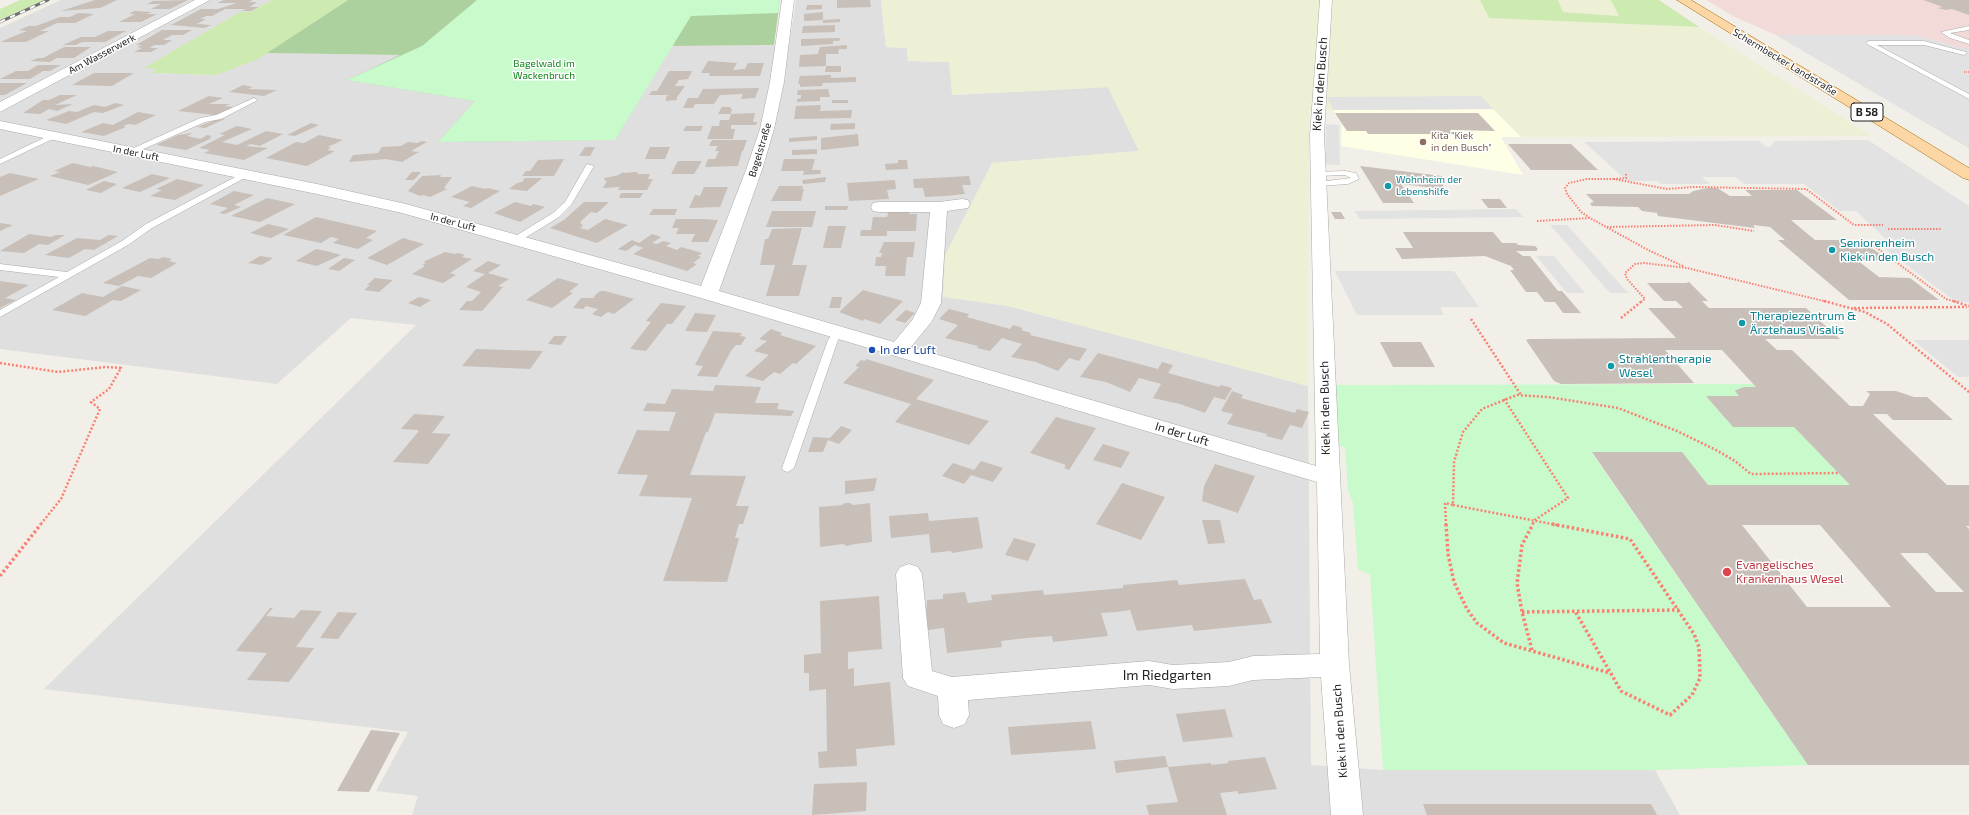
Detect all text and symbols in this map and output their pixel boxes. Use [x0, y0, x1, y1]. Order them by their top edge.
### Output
street label: Schermbecker Landstraße [1731, 26, 1839, 98]
street label: Am Wasserwerk [66, 31, 138, 77]
street label: Kiek in den Busch [1310, 37, 1330, 131]
park label: Bagelwald im Wackenbruch [513, 58, 575, 82]
road number: B 58 [1851, 103, 1883, 121]
street label: Bagelstraße [746, 121, 774, 179]
place label: Kita "Kiek in den Busch" [1431, 130, 1492, 154]
marker: Kita "Kiek in den Busch" [1418, 137, 1428, 147]
street label: In der Luft [112, 143, 160, 163]
place label: Wohnheim der Lebenshilfe [1396, 174, 1462, 198]
marker: Wohnheim der Lebenshilfe [1383, 181, 1393, 191]
street label: In der Luft [429, 210, 477, 234]
place label: Seniorenheim Kiek in den Busch [1840, 236, 1934, 264]
marker: Seniorenheim Kiek in den Busch [1827, 245, 1837, 255]
place label: Therapiezentrum & Ärztehaus Visalis [1750, 309, 1856, 337]
marker: Therapiezentrum & Ärztehaus Visalis [1737, 318, 1747, 328]
place label: In der Luft [880, 343, 936, 357]
marker: In der Luft [867, 345, 877, 355]
place label: Strahlentherapie Wesel [1619, 352, 1711, 380]
street label: Kiek in den Busch [1317, 361, 1333, 455]
marker: Strahlentherapie Wesel [1606, 361, 1616, 371]
street label: In der Luft [1153, 419, 1211, 449]
place label: Evangelisches Krankenhaus Wesel [1736, 558, 1844, 586]
marker: Evangelisches Krankenhaus Wesel [1721, 566, 1733, 578]
street label: Im Riedgarten [1123, 667, 1211, 683]
street label: Kiek in den Busch [1330, 684, 1350, 778]

